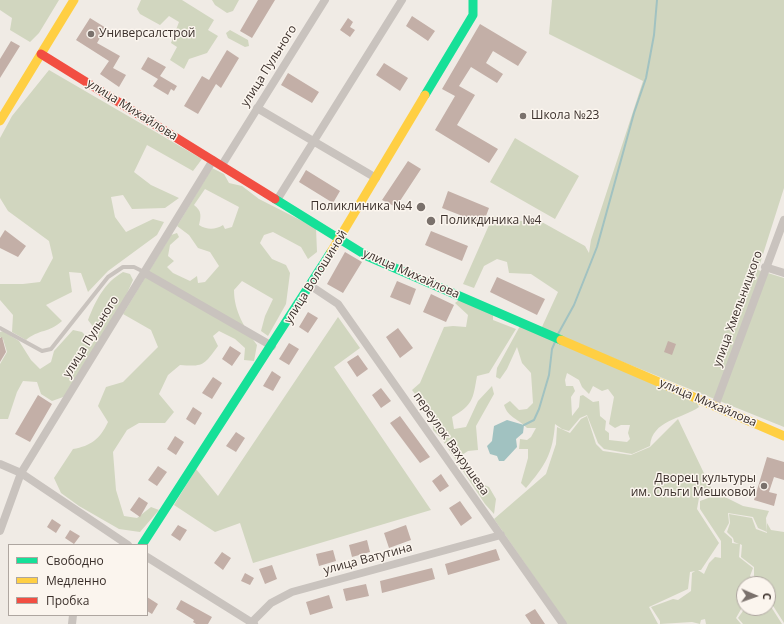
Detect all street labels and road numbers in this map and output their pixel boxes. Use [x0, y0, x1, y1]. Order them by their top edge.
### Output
street label: улица Пульного [238, 22, 300, 110]
street label: улица Михайлова [84, 76, 180, 144]
street label: улица Волошиной [281, 228, 351, 326]
street label: улица Михайлова [360, 246, 462, 302]
street label: улица Хмельницкого [710, 249, 766, 369]
street label: улица Пульного [60, 293, 122, 381]
street label: улица Михайлова [657, 376, 759, 430]
street label: переулок Вахрушева [410, 390, 492, 498]
street label: улица Ватутина [322, 540, 414, 578]

